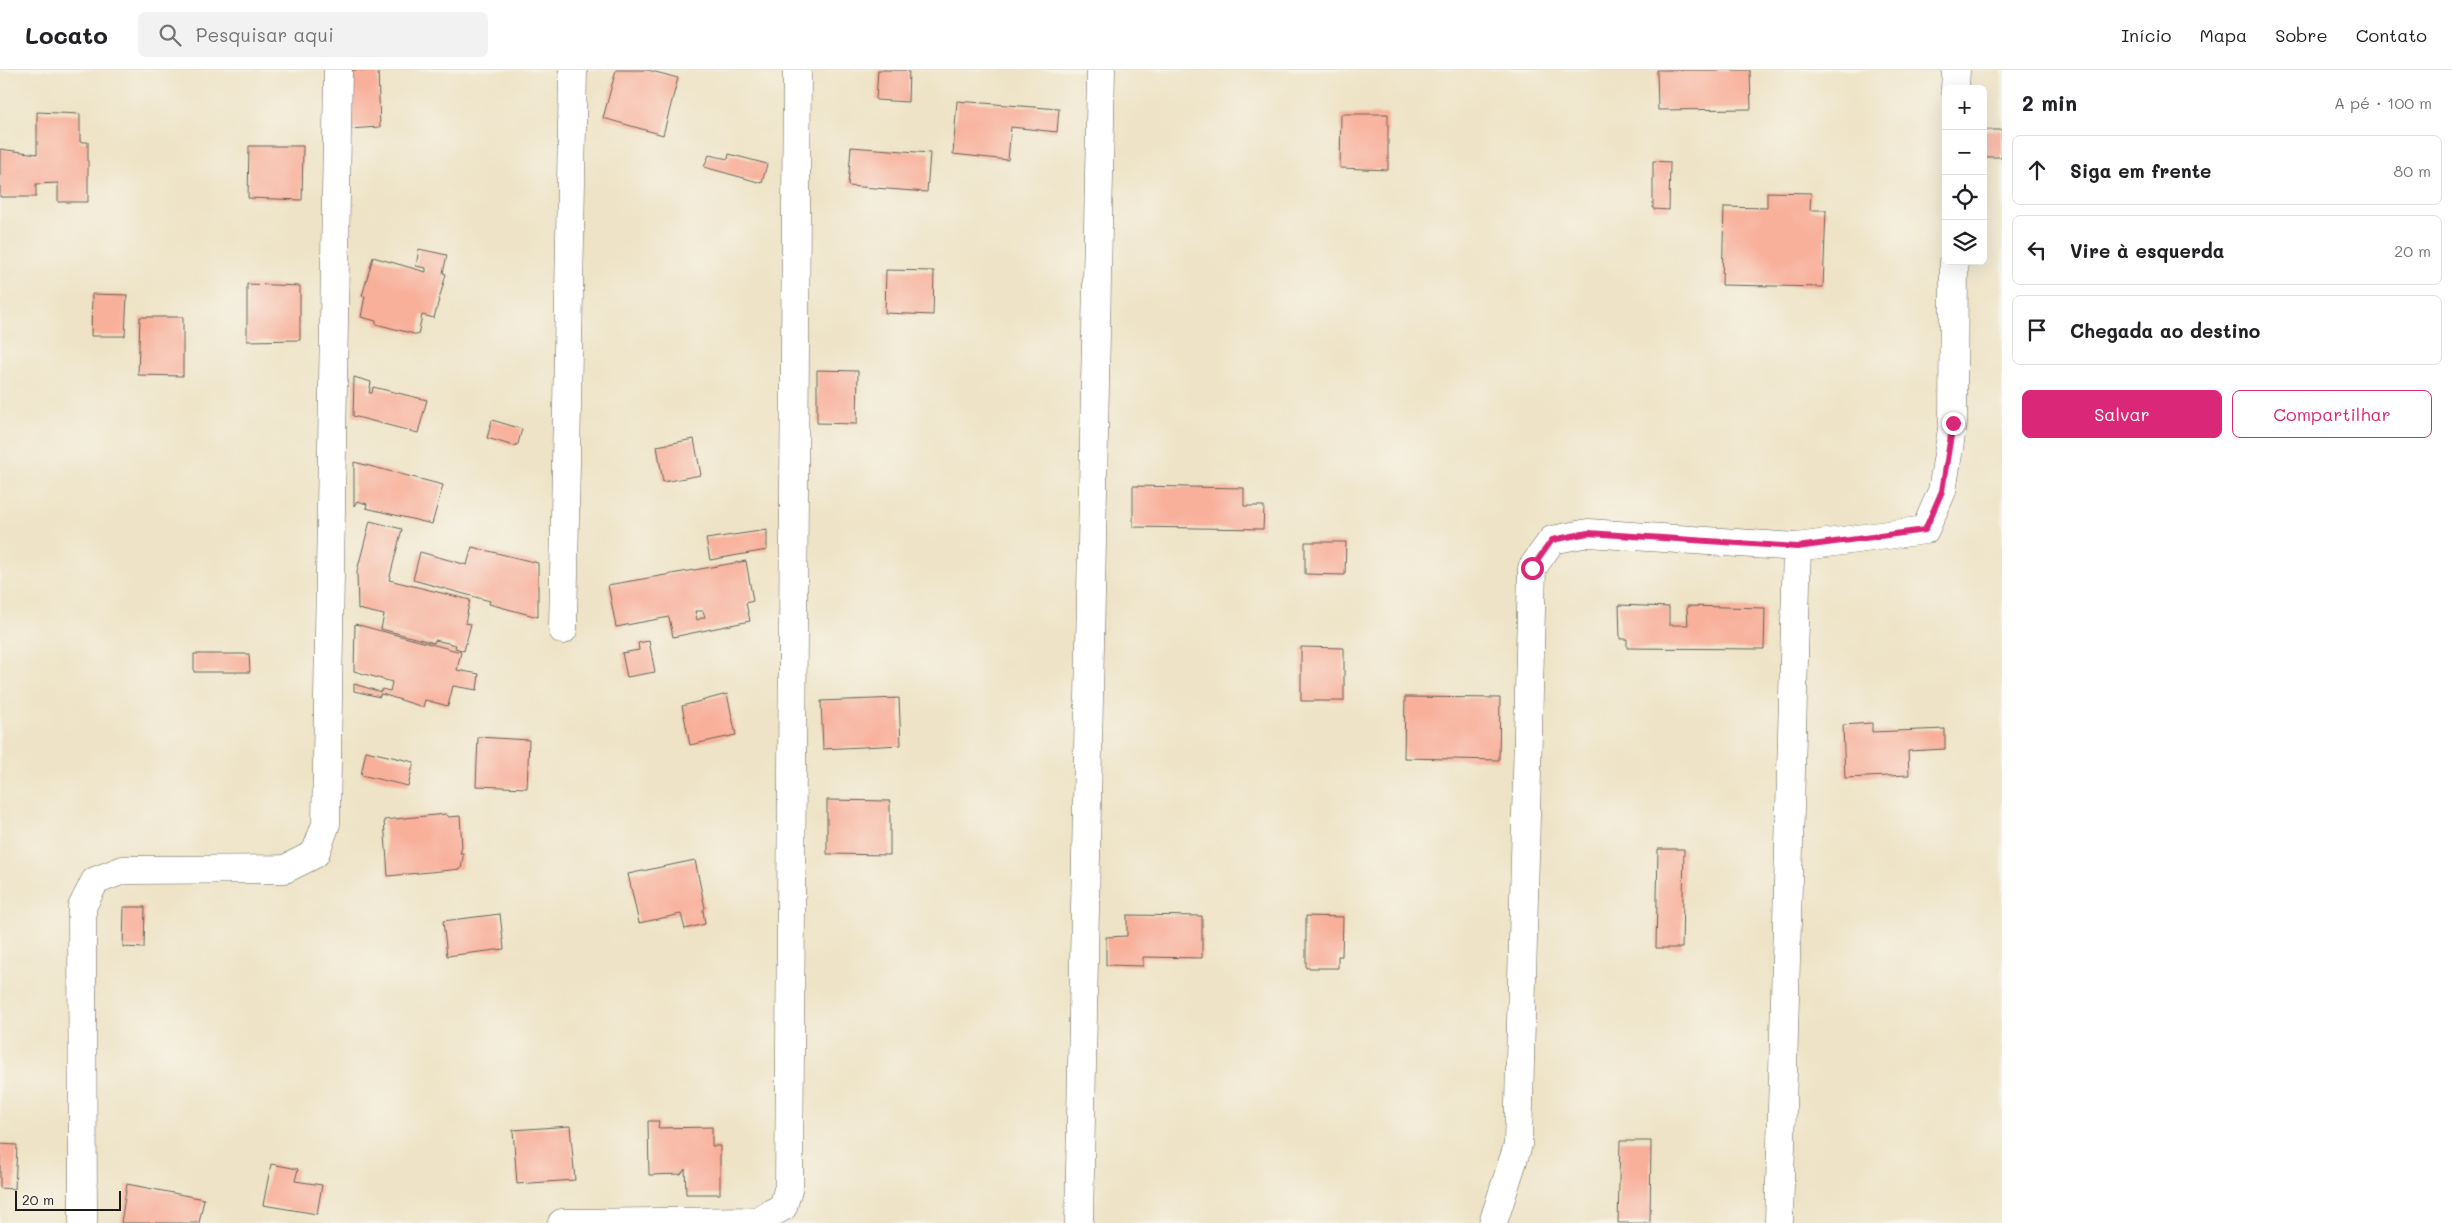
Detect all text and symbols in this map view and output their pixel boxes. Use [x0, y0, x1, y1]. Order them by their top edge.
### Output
search box [138, 12, 488, 57]
text: Locato [25, 19, 108, 50]
icon: search [156, 21, 184, 49]
text: Pesquisar aqui [196, 22, 334, 47]
text: Início [2121, 23, 2171, 47]
text: Mapa [2199, 23, 2247, 47]
text: Sobre [2275, 23, 2328, 47]
text: Contato [2356, 23, 2427, 47]
map controls [1942, 85, 1987, 265]
button: + [1942, 85, 1987, 130]
text: 2 min [2022, 89, 2077, 116]
text: A pé · 100 m [2334, 92, 2432, 113]
button: − [1942, 130, 1987, 175]
icon: ahead [2023, 156, 2051, 184]
text: Siga em frente [2070, 158, 2211, 183]
text: 80 m [2394, 160, 2431, 181]
button: locate [1942, 175, 1987, 220]
button: layers [1942, 220, 1987, 265]
icon: left [2023, 236, 2051, 264]
text: Vire à esquerda [2070, 238, 2225, 263]
text: 20 m [2394, 240, 2431, 261]
icon: arrive [2023, 316, 2051, 344]
text: Chegada ao destino [2070, 318, 2260, 343]
button: Salvar [2022, 390, 2222, 438]
button: Compartilhar [2232, 390, 2432, 438]
route end [1942, 412, 1965, 435]
route start [1521, 557, 1544, 580]
scale bar [15, 1188, 121, 1211]
text: 20 m [22, 1190, 54, 1209]

